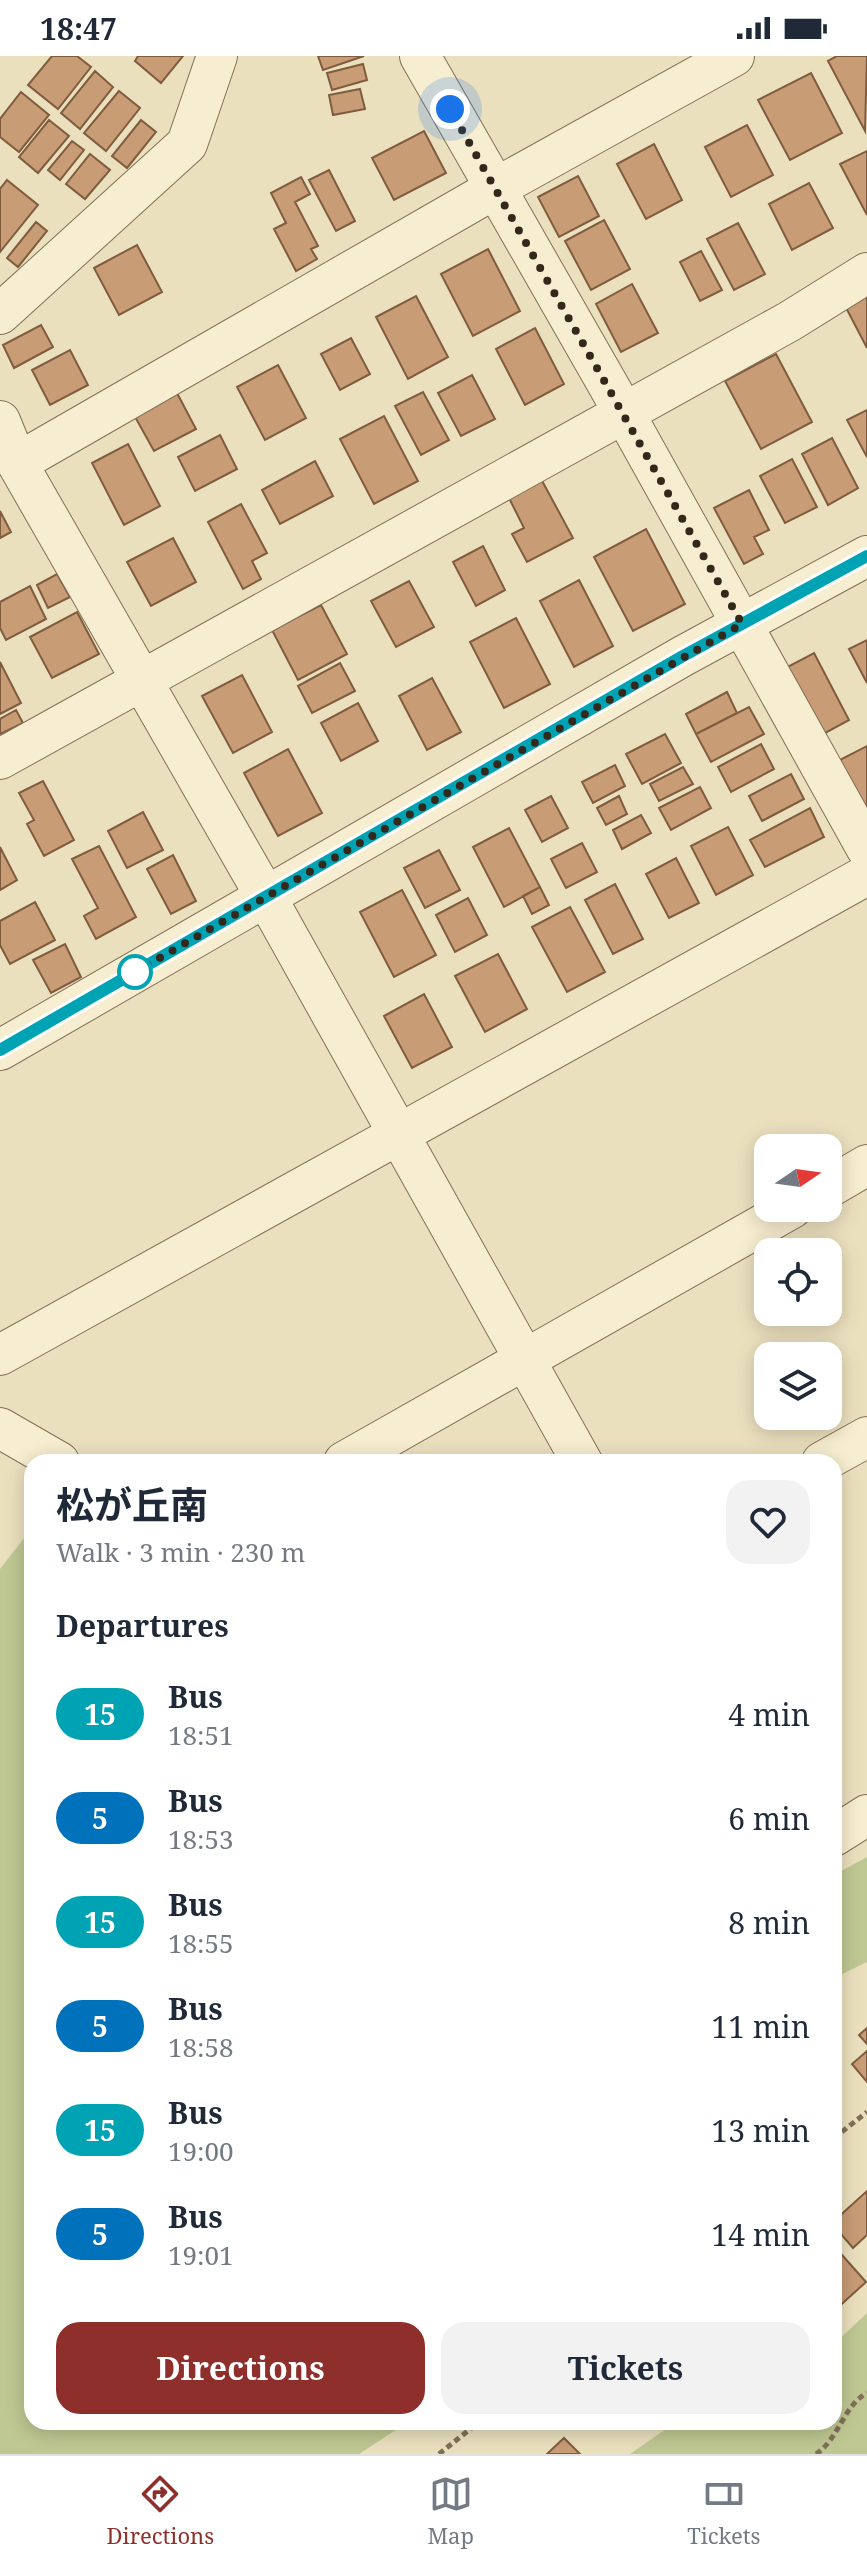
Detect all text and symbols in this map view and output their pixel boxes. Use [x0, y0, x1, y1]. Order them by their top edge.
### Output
text: 18:47 [40, 8, 117, 49]
your location [430, 89, 470, 129]
unlabelled marker [118, 955, 152, 989]
north arrow [754, 1134, 842, 1222]
map controls [754, 1134, 842, 1430]
button: locate [754, 1238, 842, 1326]
button: layers [754, 1342, 842, 1430]
text: 松が丘南 [56, 1478, 208, 1530]
button: heart [726, 1480, 810, 1564]
text: Walk · 3 min · 230 m [56, 1534, 305, 1570]
text: Departures [56, 1605, 229, 1646]
text: Bus [168, 1676, 223, 1717]
text: 4 min [728, 1694, 810, 1735]
text: 15 [84, 1695, 116, 1733]
text: 18:51 [168, 1717, 234, 1753]
text: Bus [168, 1780, 223, 1821]
text: 6 min [728, 1798, 810, 1839]
text: 5 [92, 1799, 108, 1837]
text: 18:53 [168, 1821, 234, 1857]
text: Bus [168, 1884, 223, 1925]
text: 8 min [728, 1902, 810, 1943]
text: 15 [84, 1903, 116, 1941]
text: 18:55 [168, 1925, 234, 1961]
text: Bus [168, 1988, 223, 2029]
text: 11 min [711, 2006, 810, 2047]
text: 5 [92, 2007, 108, 2045]
text: 18:58 [168, 2029, 234, 2065]
text: Bus [168, 2092, 223, 2133]
text: 13 min [711, 2110, 810, 2151]
text: 15 [84, 2111, 116, 2149]
text: 19:00 [168, 2133, 234, 2169]
text: Bus [168, 2196, 223, 2237]
text: 14 min [711, 2214, 810, 2255]
text: 5 [92, 2215, 108, 2253]
text: 19:01 [168, 2237, 234, 2273]
button: Directions [56, 2322, 425, 2414]
button: Tickets [441, 2322, 810, 2414]
tab: Directions [107, 2472, 214, 2550]
tab: Map [427, 2472, 474, 2550]
tab: Tickets [687, 2472, 760, 2550]

